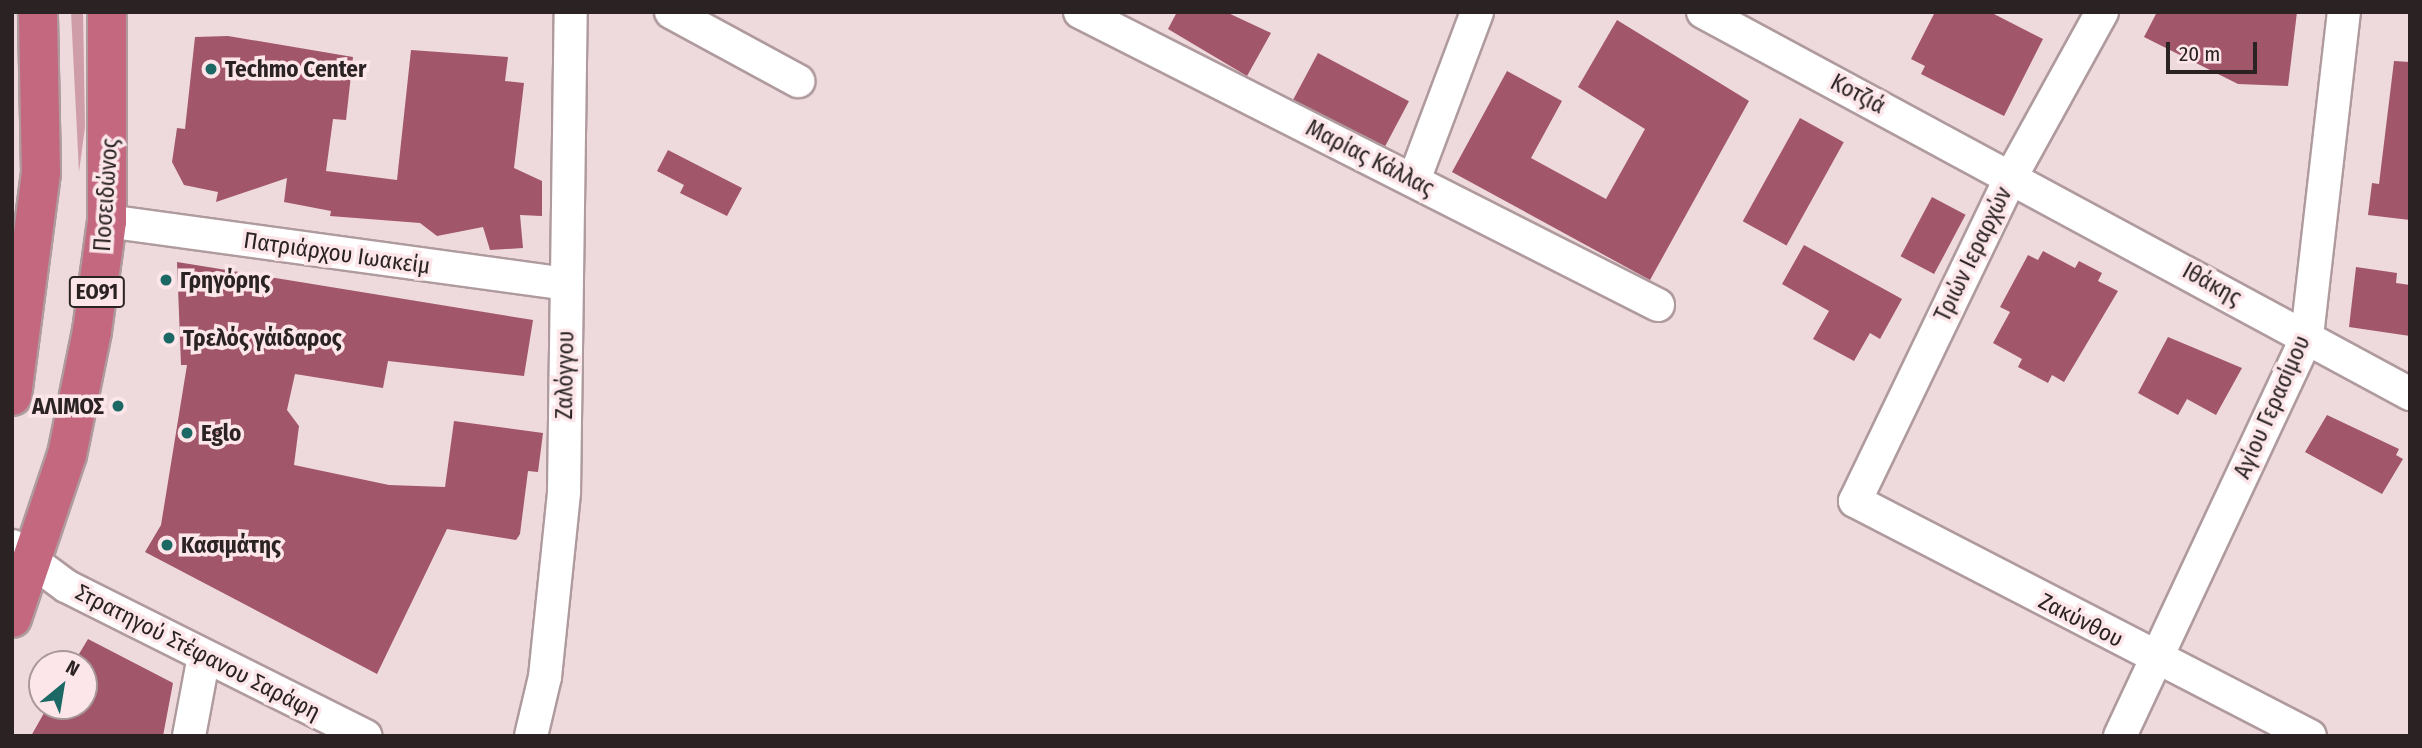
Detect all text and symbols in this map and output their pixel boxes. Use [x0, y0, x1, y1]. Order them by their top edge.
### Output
scale bar [2170, 28, 2261, 72]
text: 20 m [2179, 41, 2220, 67]
place label: Techmo Center [225, 55, 366, 83]
marker: Techmo Center [203, 61, 219, 77]
street label: Κοτζιά [1826, 68, 1890, 120]
street label: Μαρίας Κάλλας [1301, 114, 1439, 202]
street label: Ποσειδώνος [88, 138, 124, 252]
street label: Τριών Ιεραρχών [1929, 182, 2017, 326]
street label: Πατριάρχου Ιωακείμ [242, 226, 432, 280]
street label: Ιθάκης [2178, 257, 2246, 311]
place label: Γρηγόρης [180, 266, 270, 294]
marker: Γρηγόρης [158, 272, 174, 288]
road number: ΕΟ91 [67, 274, 127, 310]
place label: Τρελός γάιδαρος [183, 324, 342, 352]
marker: Τρελός γάιδαρος [161, 330, 177, 346]
street label: Ζαλόγγου [550, 330, 580, 420]
street label: Αγίου Γερασίμου [2228, 331, 2316, 483]
place label: ΑΛΙΜΟΣ [32, 392, 104, 420]
marker: ΑΛΙΜΟΣ [110, 398, 126, 414]
place label: Eglo [201, 419, 241, 447]
marker: Eglo [179, 425, 195, 441]
place label: Κασιμάτης [181, 531, 281, 559]
marker: Κασιμάτης [159, 537, 175, 553]
street label: Στρατηγού Στέφανου Σαράφη [71, 578, 325, 726]
street label: Ζακύνθου [2034, 587, 2128, 653]
north arrow [28, 650, 98, 720]
text: N [62, 655, 83, 681]

